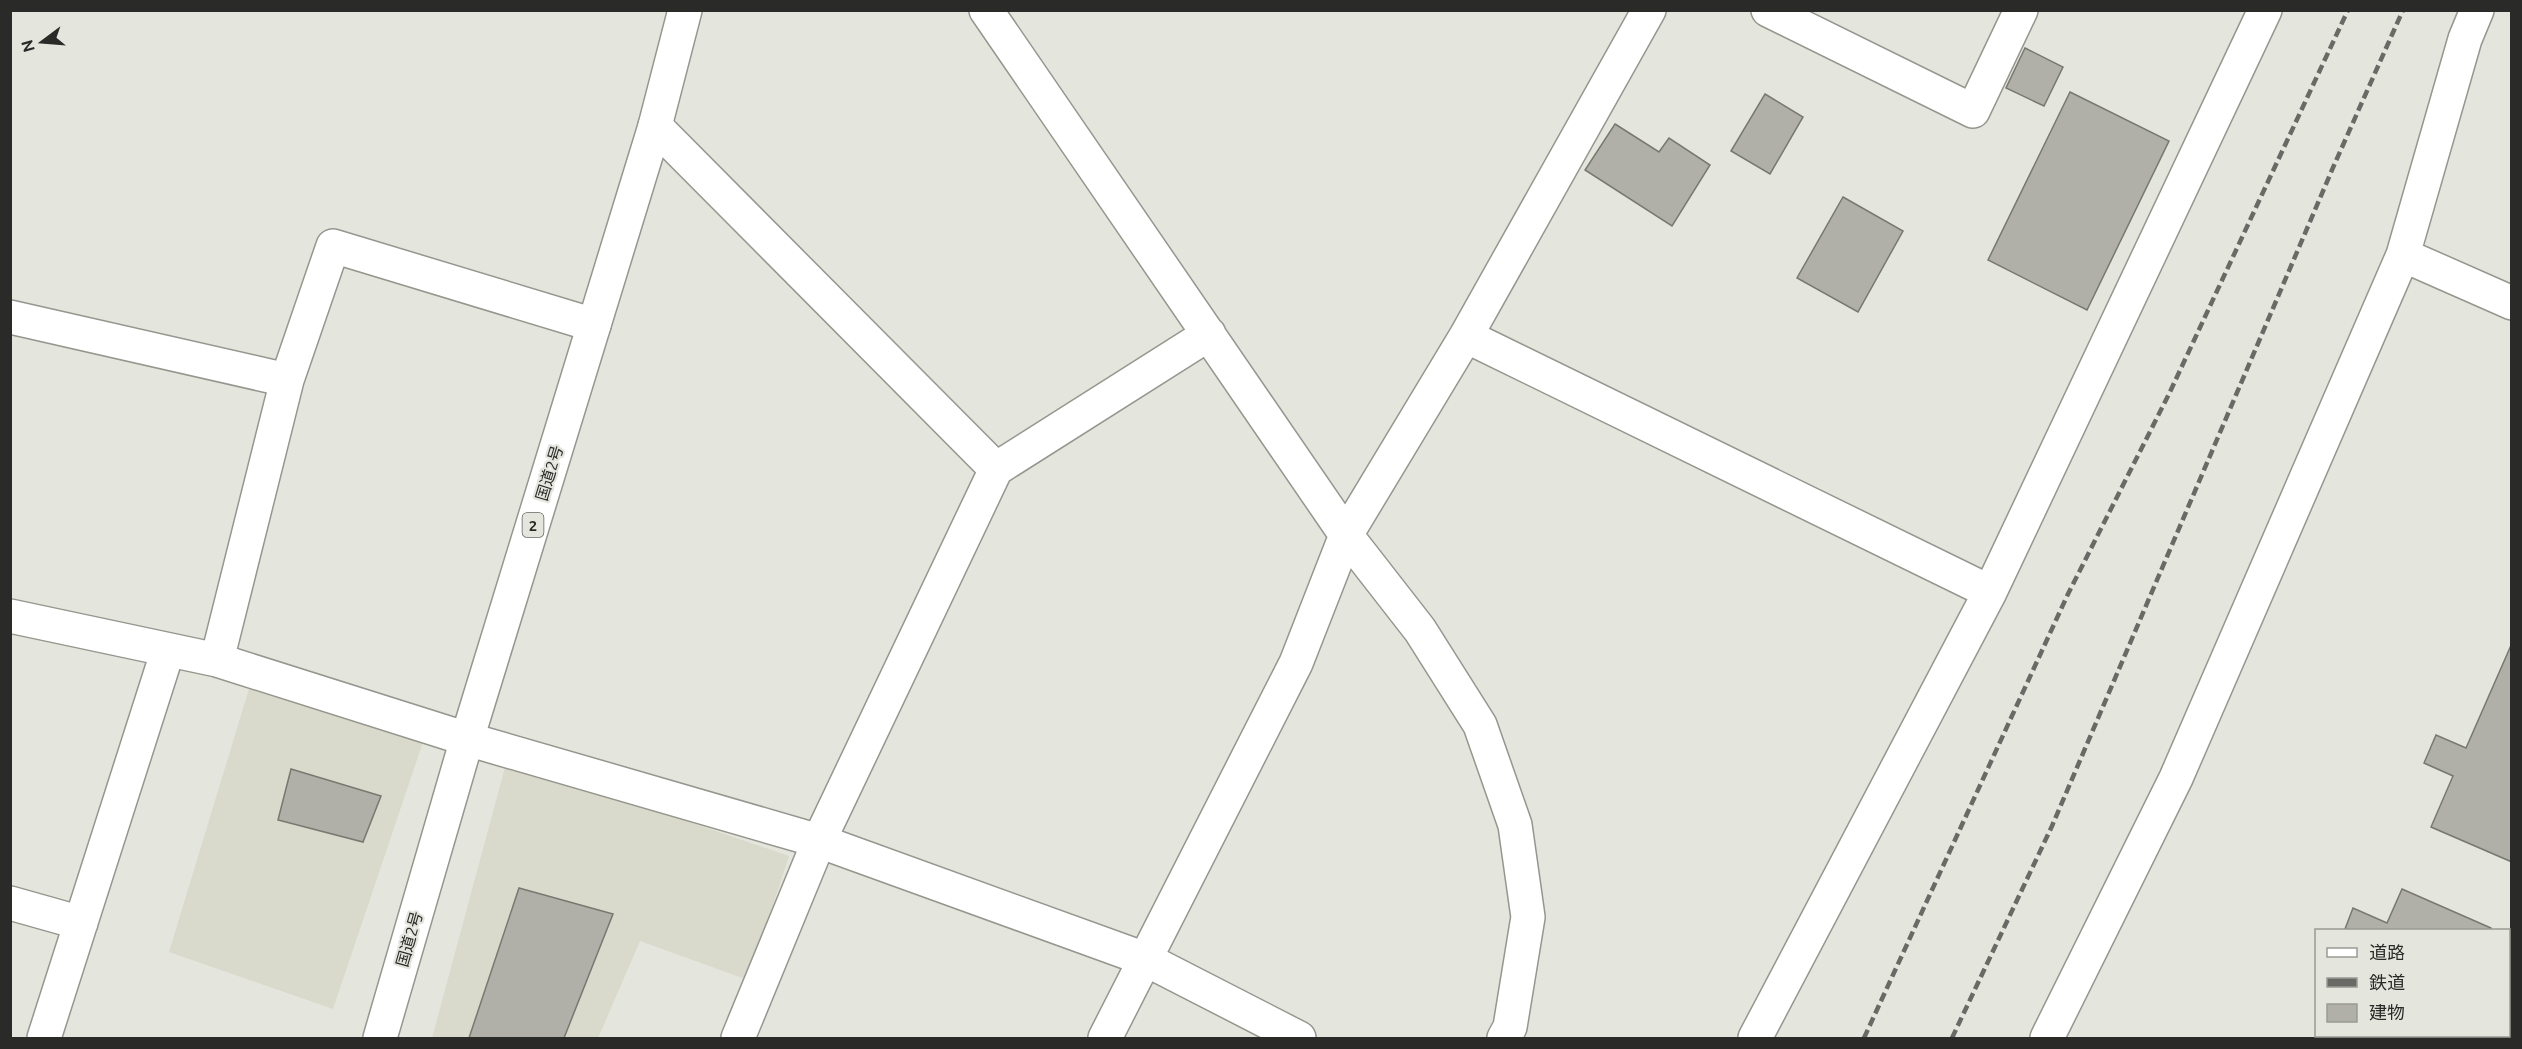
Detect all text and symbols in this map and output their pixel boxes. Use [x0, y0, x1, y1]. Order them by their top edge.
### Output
north arrow [12, 12, 72, 72]
text: N [17, 38, 38, 54]
street label: 国道2号 [532, 443, 566, 503]
road number: 2 [522, 513, 544, 537]
street label: 国道2号 [392, 909, 426, 969]
legend [2315, 929, 2510, 1037]
text: 道路 [2369, 942, 2405, 962]
text: 鉄道 [2369, 972, 2405, 992]
text: 建物 [2369, 1002, 2405, 1022]

